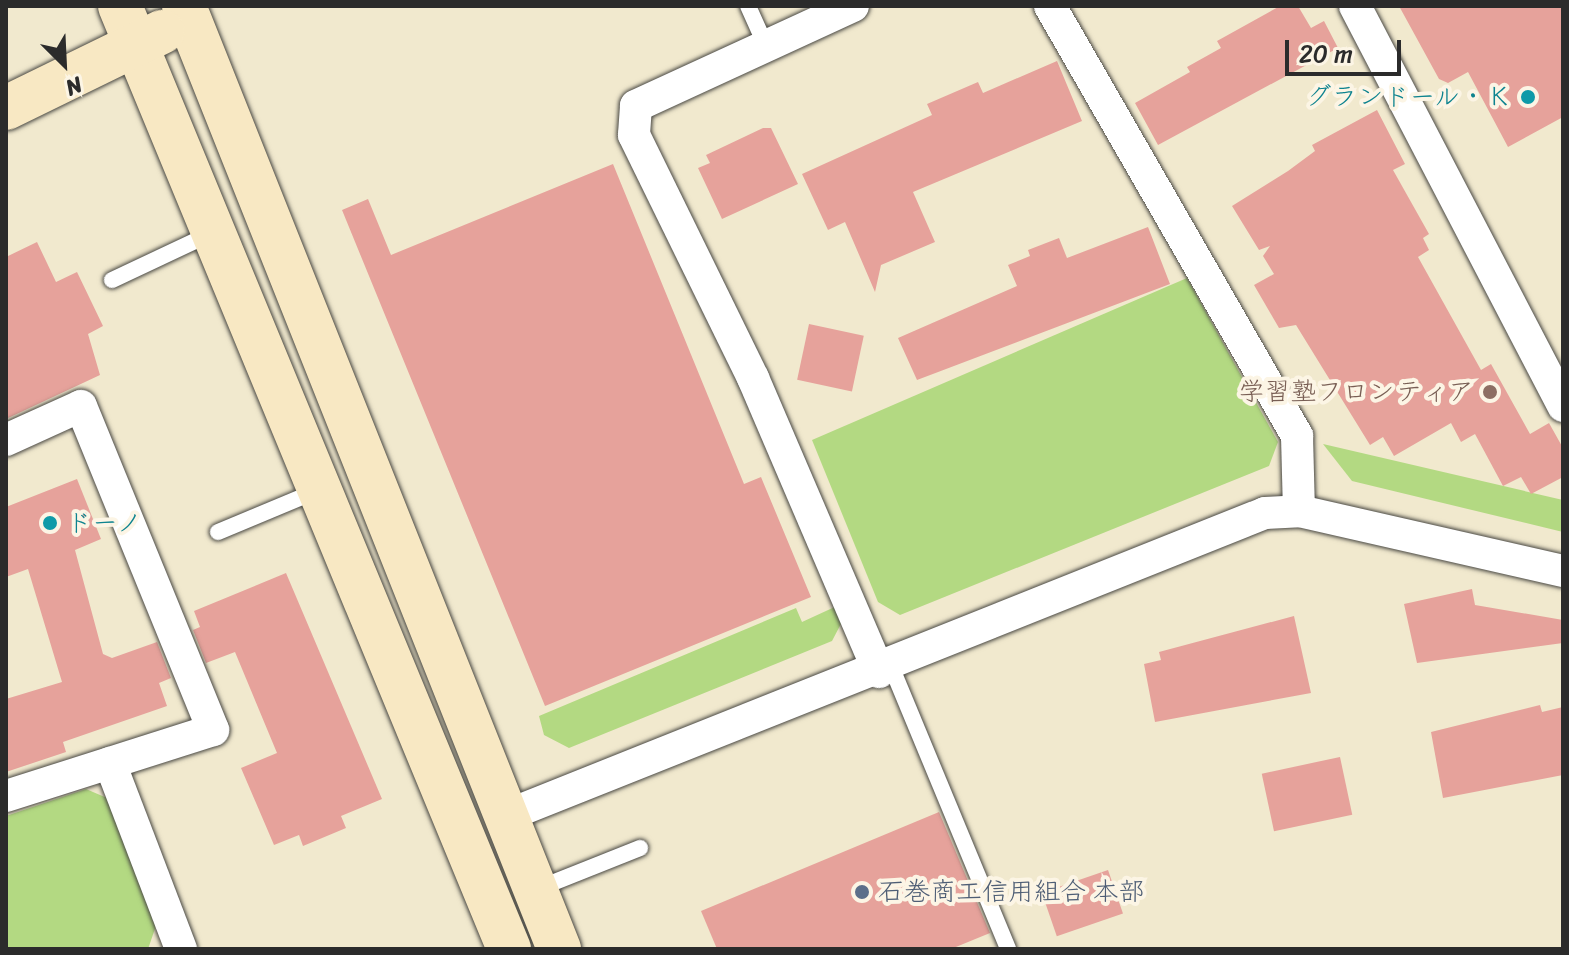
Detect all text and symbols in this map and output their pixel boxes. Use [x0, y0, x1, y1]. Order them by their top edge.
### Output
north arrow [24, 24, 104, 104]
scale bar [1289, 24, 1405, 74]
text: 20 m [1299, 33, 1353, 75]
text: N [59, 65, 89, 107]
place label: グランドール・Ｋ [1304, 81, 1512, 113]
marker: グランドール・Ｋ [1519, 88, 1537, 106]
place label: 学習塾フロンティア [1240, 376, 1474, 408]
marker: 学習塾フロンティア [1481, 383, 1499, 401]
place label: ドーノ [66, 507, 144, 539]
marker: ドーノ [41, 514, 59, 532]
place label: 石巻商工信用組合 本部 [878, 876, 1145, 908]
marker: 石巻商工信用組合 本部 [853, 883, 871, 901]

